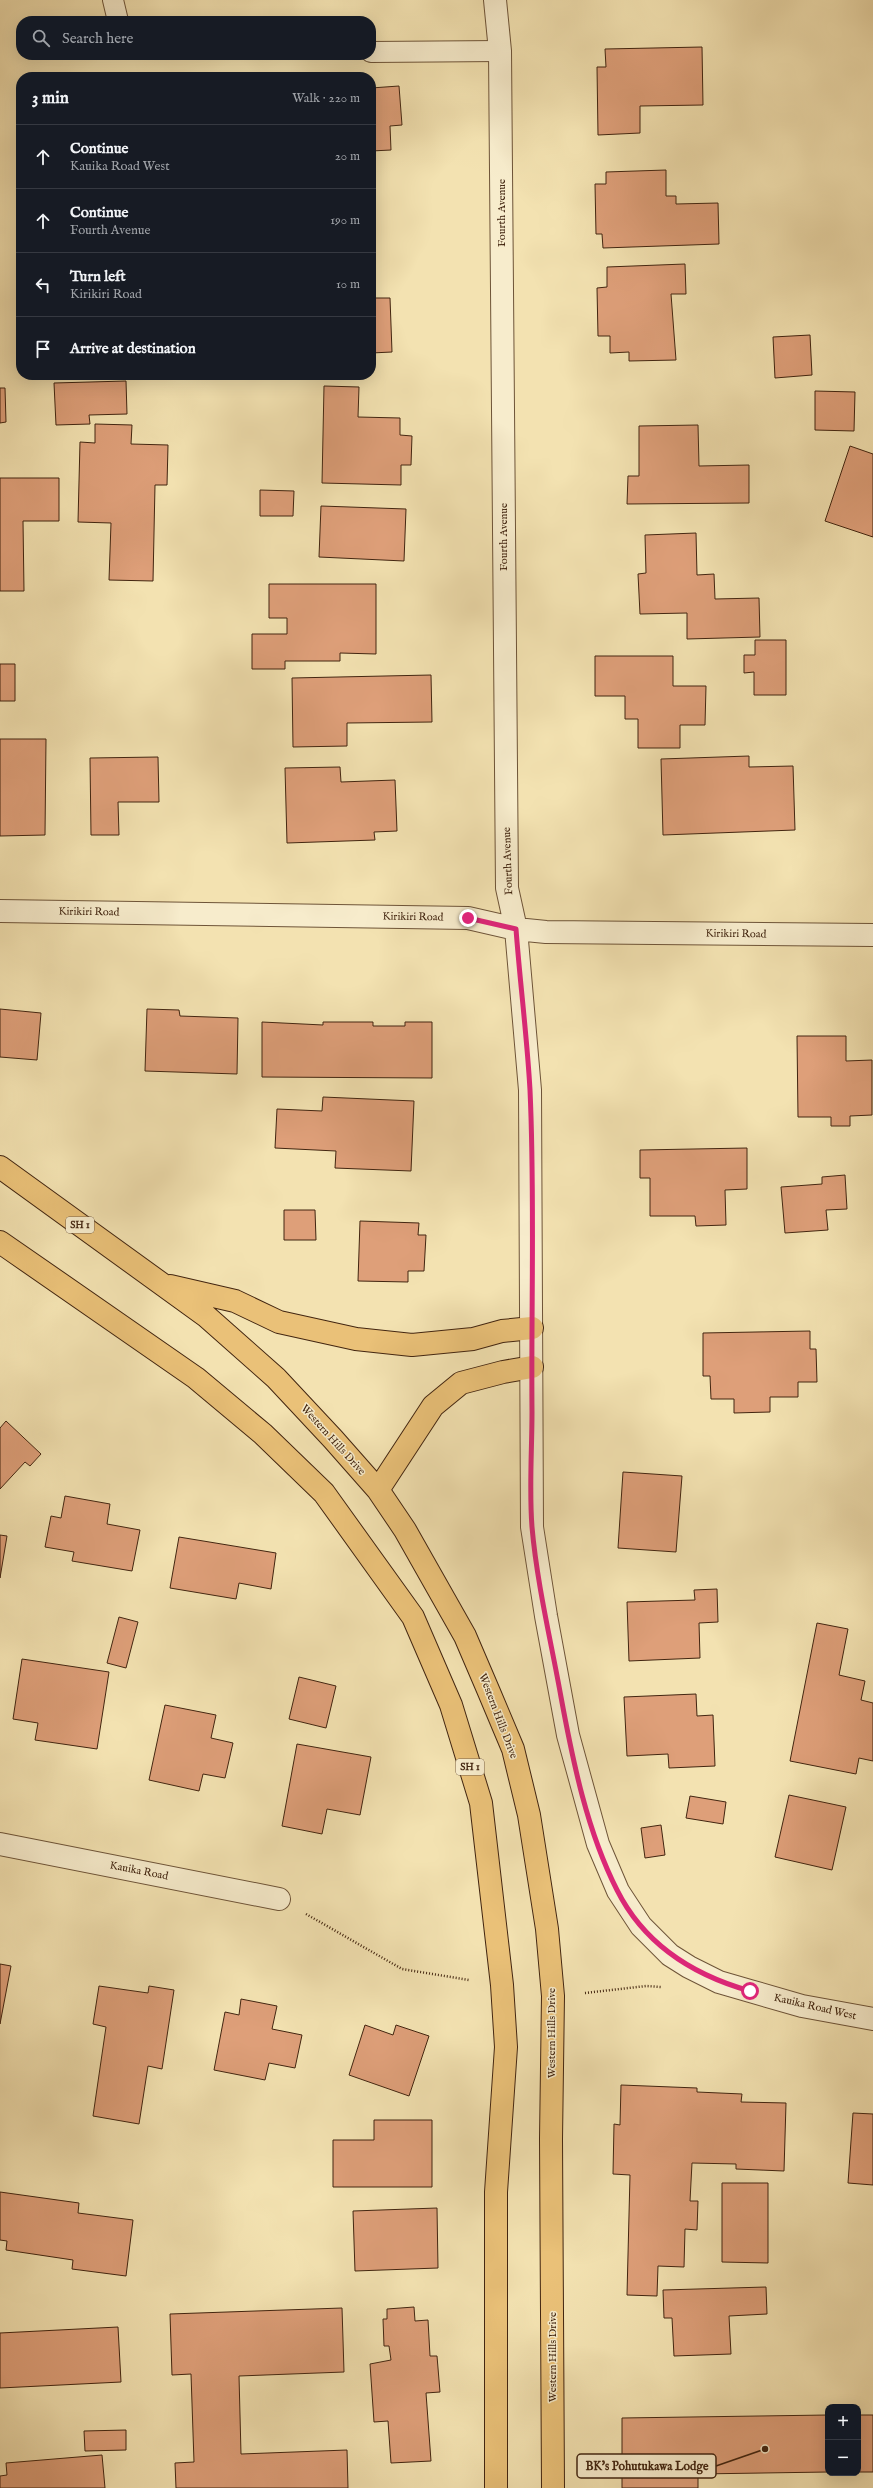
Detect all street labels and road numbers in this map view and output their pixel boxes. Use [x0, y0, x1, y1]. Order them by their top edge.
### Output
street label: Fourth Avenue [495, 179, 509, 247]
street label: Fourth Avenue [497, 503, 511, 571]
street label: Fourth Avenue [500, 827, 516, 895]
street label: Kirikiri Road [58, 904, 120, 920]
street label: Kirikiri Road [382, 909, 444, 925]
street label: Kirikiri Road [705, 926, 767, 942]
road number: SH 1 [66, 1217, 94, 1233]
street label: Western Hills Drive [298, 1402, 368, 1478]
street label: Western Hills Drive [475, 1671, 521, 1761]
road number: SH 1 [456, 1759, 484, 1775]
street label: Kauika Road [109, 1858, 170, 1884]
street label: Western Hills Drive [545, 1988, 559, 2078]
street label: Kauika Road West [772, 1991, 858, 2023]
street label: Western Hills Drive [546, 2312, 560, 2402]

